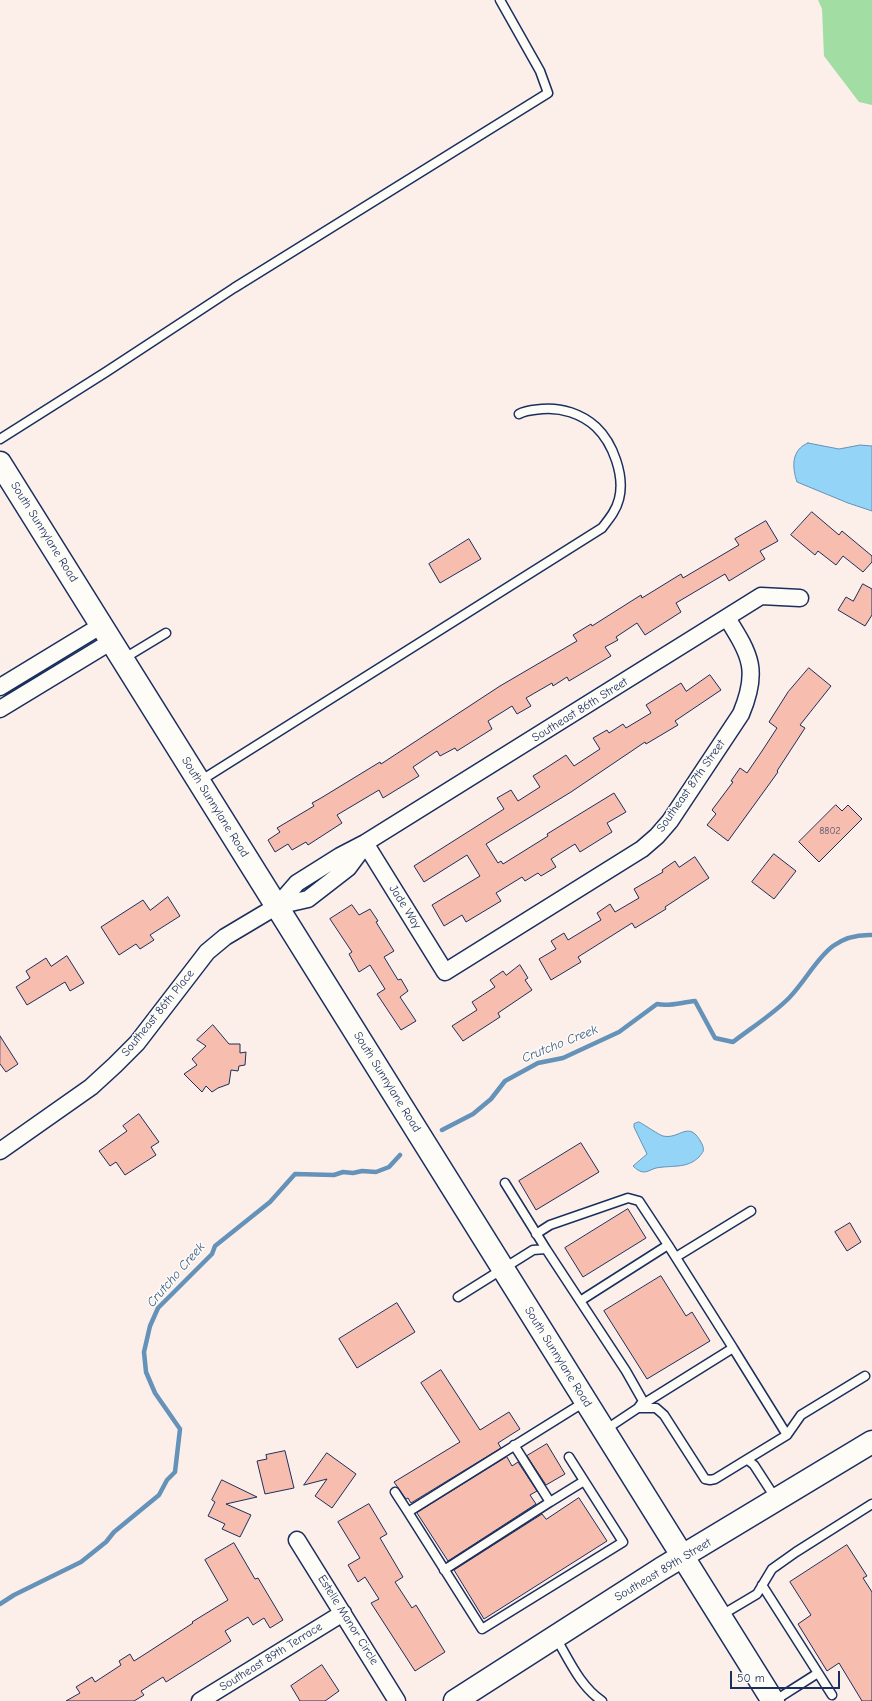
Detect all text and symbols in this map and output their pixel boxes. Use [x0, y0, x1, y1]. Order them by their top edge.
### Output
street label: South Sunnylane Road [7, 479, 81, 585]
street label: Southeast 86th Street [529, 675, 631, 745]
street label: Southeast 87th Street [654, 737, 728, 835]
street label: South Sunnylane Road [178, 754, 252, 860]
house number: 8802 [819, 825, 841, 837]
street label: Jade Way [386, 882, 424, 932]
street label: Southeast 86th Place [119, 967, 197, 1059]
water label: Crutcho Creek [520, 1022, 600, 1066]
street label: South Sunnylane Road [350, 1029, 424, 1135]
water label: Crutcho Creek [144, 1240, 208, 1310]
street label: South Sunnylane Road [521, 1304, 595, 1410]
street label: Southeast 89th Street [612, 1535, 714, 1605]
street label: Estelle Manor Circle [314, 1572, 382, 1668]
street label: Southeast 89th Terrace [217, 1619, 325, 1695]
scale bar [732, 1663, 842, 1689]
text: 50 m [737, 1671, 765, 1685]

